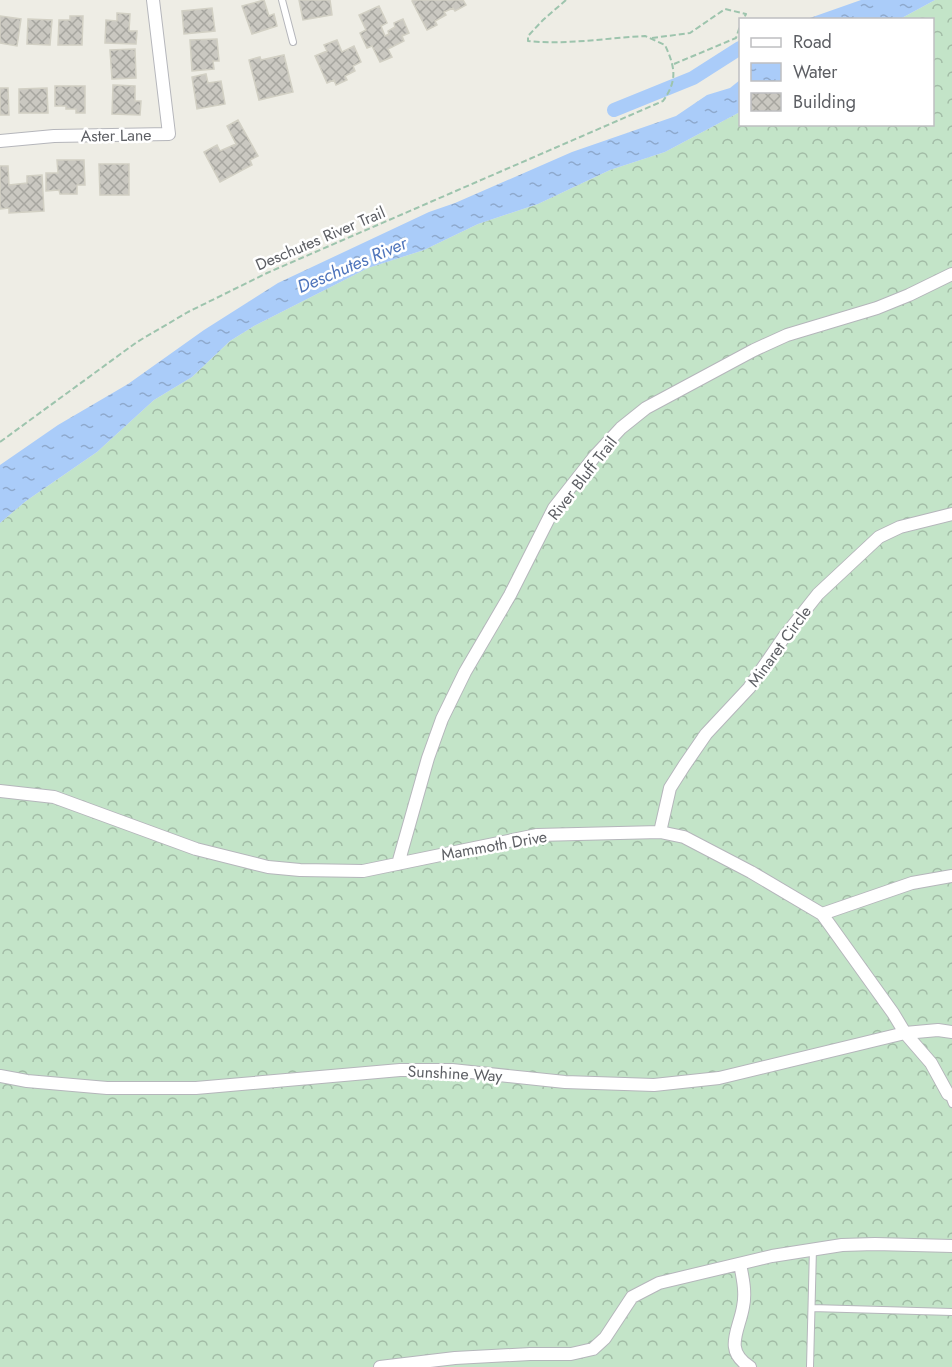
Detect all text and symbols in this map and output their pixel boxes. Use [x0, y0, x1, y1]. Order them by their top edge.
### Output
legend [739, 18, 934, 126]
text: Road [793, 29, 832, 55]
text: Water [793, 59, 838, 85]
text: Building [793, 89, 856, 115]
street label: Aster Lane [80, 123, 152, 148]
street label: Deschutes River Trail [252, 202, 388, 274]
water label: Deschutes River [294, 232, 410, 298]
street label: River Bluff Trail [542, 432, 622, 525]
street label: Minaret Circle [742, 601, 817, 692]
street label: Mammoth Drive [439, 825, 549, 866]
street label: Sunshine Way [407, 1060, 504, 1088]

